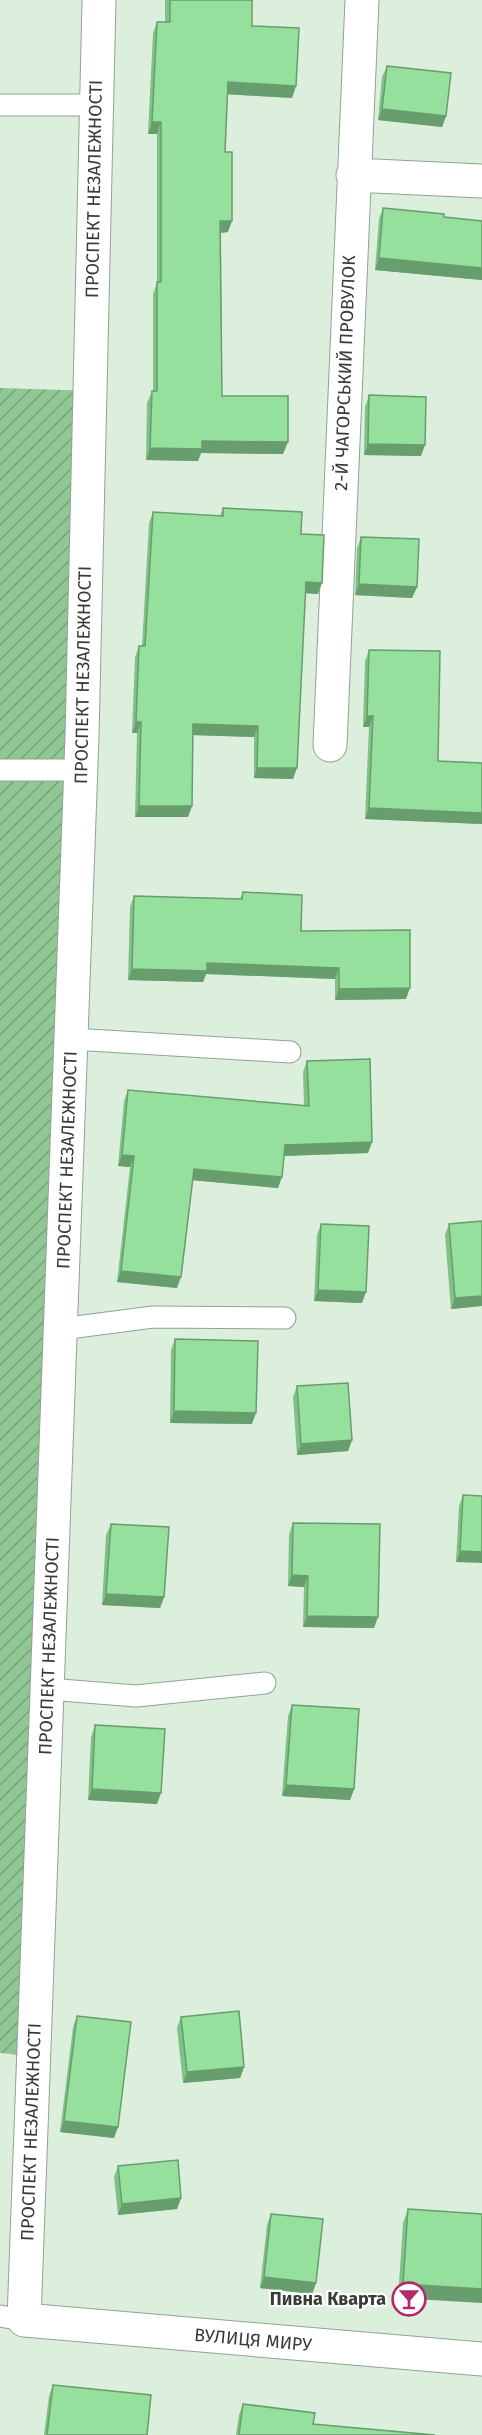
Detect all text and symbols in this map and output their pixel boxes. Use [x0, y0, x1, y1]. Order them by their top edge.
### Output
street label: ПРОСПЕКТ НЕЗАЛЕЖНОСТІ [81, 80, 107, 298]
street label: 2-Й ЧАГОРСЬКИЙ ПРОВУЛОК [330, 254, 360, 491]
street label: ПРОСПЕКТ НЕЗАЛЕЖНОСТІ [70, 566, 96, 784]
street label: ПРОСПЕКТ НЕЗАЛЕЖНОСТІ [52, 1051, 82, 1269]
street label: ПРОСПЕКТ НЕЗАЛЕЖНОСТІ [34, 1537, 64, 1755]
street label: ПРОСПЕКТ НЕЗАЛЕЖНОСТІ [16, 2023, 46, 2241]
bar icon: Пивна Кварта [391, 2281, 427, 2317]
place label: Пивна Кварта [270, 2288, 386, 2310]
street label: ВУЛИЦЯ МИРУ [193, 2324, 313, 2356]

